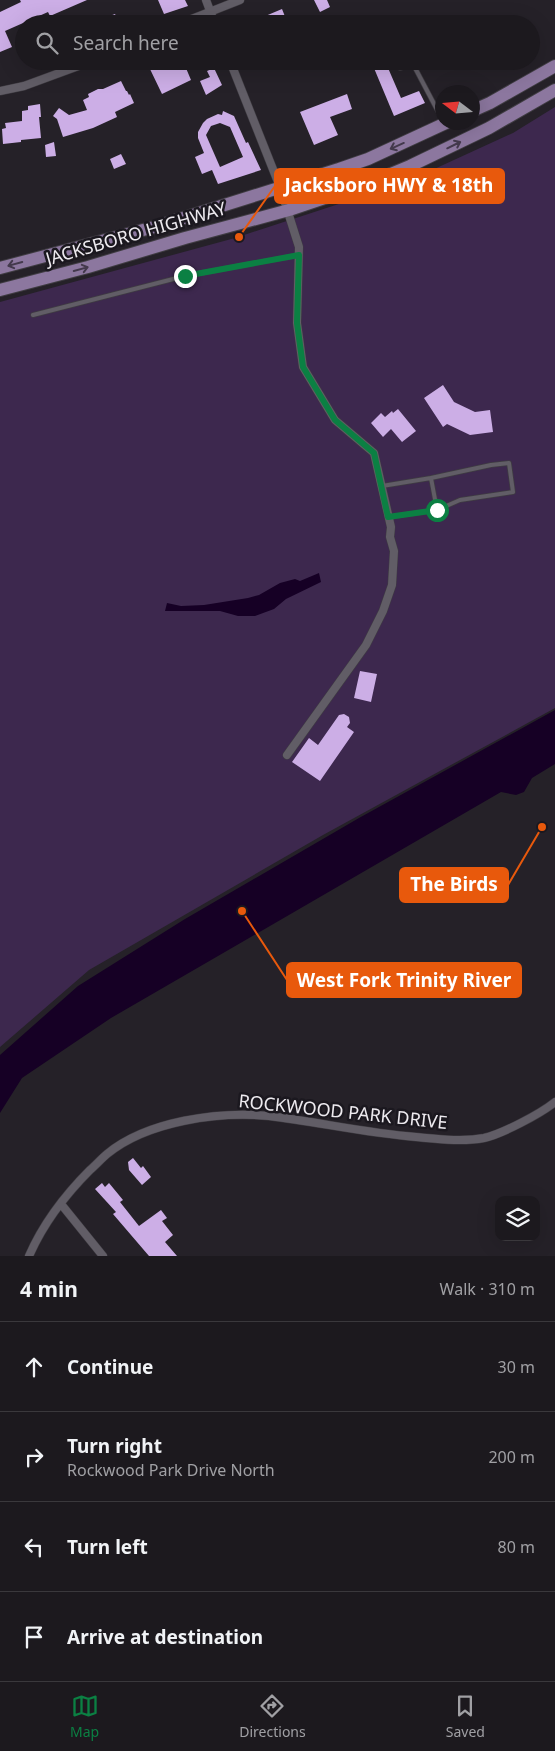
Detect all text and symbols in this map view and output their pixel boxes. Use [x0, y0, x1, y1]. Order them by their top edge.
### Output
search box [15, 15, 540, 70]
icon: search [33, 29, 61, 57]
text: Search here [73, 30, 179, 56]
north arrow [435, 85, 480, 130]
one-way arrow [446, 139, 461, 149]
one-way arrow [390, 141, 405, 151]
callout: Jacksboro HWY & 18th [275, 169, 504, 203]
text: Jacksboro HWY & 18th [283, 172, 493, 198]
street label: JACKSBORO HIGHWAY [41, 196, 230, 271]
one-way arrow [7, 260, 23, 270]
one-way arrow [73, 264, 89, 273]
route end [174, 265, 197, 288]
route start [426, 499, 449, 522]
callout: The Birds [400, 868, 508, 902]
text: The Birds [410, 871, 498, 897]
callout: West Fork Trinity River [287, 963, 521, 997]
text: West Fork Trinity River [297, 967, 512, 993]
street label: ROCKWOOD PARK DRIVE [237, 1088, 449, 1134]
map controls [495, 1196, 540, 1241]
button: layers [495, 1196, 540, 1241]
text: 4 min [20, 1275, 78, 1303]
text: Walk · 310 m [440, 1278, 535, 1300]
icon: ahead [20, 1353, 48, 1381]
text: Continue [67, 1354, 153, 1380]
text: 30 m [498, 1356, 535, 1378]
text: Turn right [67, 1433, 162, 1459]
icon: right [20, 1443, 48, 1471]
text: 200 m [488, 1446, 535, 1468]
text: Rockwood Park Drive North [67, 1459, 275, 1481]
icon: left [20, 1533, 48, 1561]
text: Turn left [67, 1534, 148, 1560]
text: 80 m [498, 1536, 535, 1558]
icon: arrive [20, 1623, 48, 1651]
text: Arrive at destination [67, 1624, 263, 1650]
tab: Map [70, 1692, 99, 1741]
tab: Directions [239, 1692, 306, 1741]
tab: Saved [446, 1692, 485, 1741]

